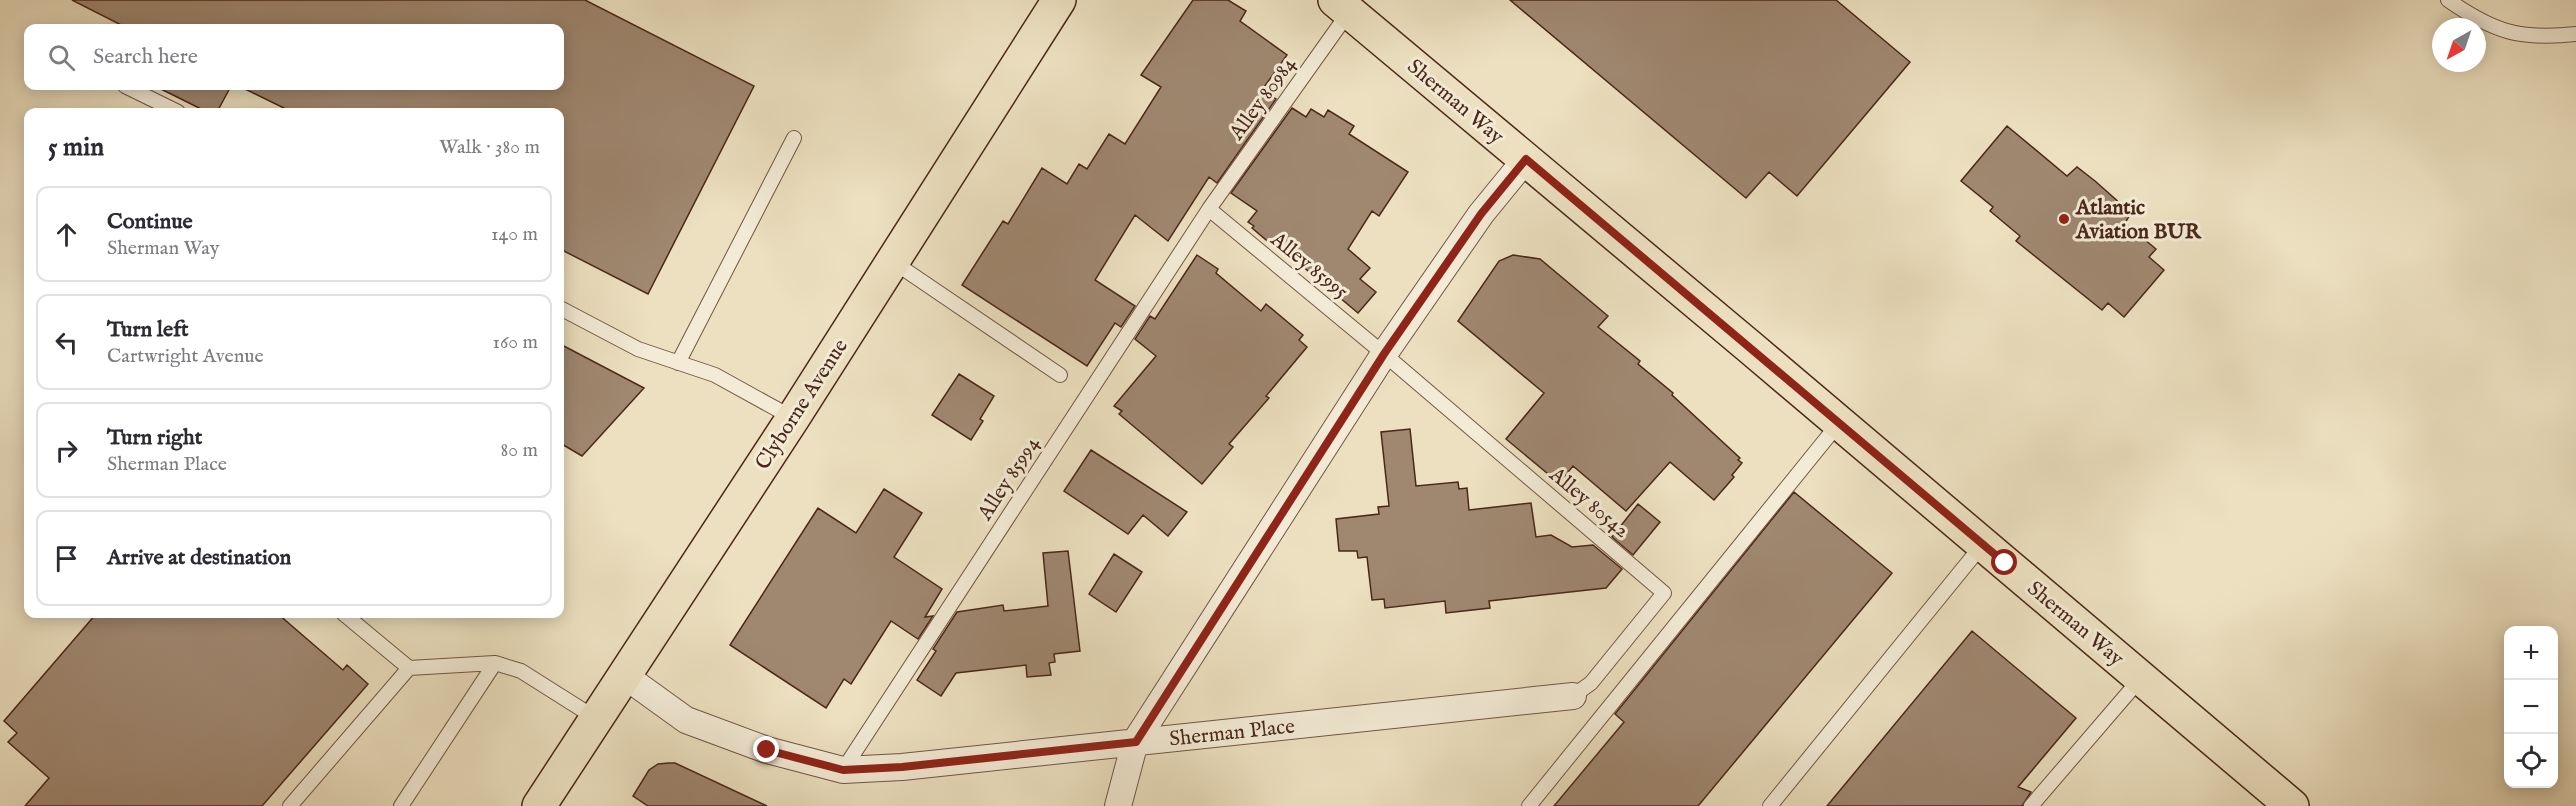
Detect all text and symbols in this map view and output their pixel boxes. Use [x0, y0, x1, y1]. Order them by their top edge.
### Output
north arrow [2432, 18, 2486, 72]
search box [24, 24, 564, 90]
icon: search [45, 41, 78, 74]
text: Search here [93, 43, 198, 71]
street label: Alley 80984 [1223, 51, 1303, 147]
street label: Sherman Way [1401, 54, 1510, 151]
text: 5 min [48, 131, 104, 164]
text: Walk · 380 m [439, 135, 540, 160]
place label: Atlantic Aviation BUR [2075, 195, 2202, 246]
text: Continue [107, 208, 193, 236]
marker: Atlantic Aviation BUR [2057, 212, 2071, 226]
icon: ahead [50, 218, 83, 251]
text: 140 m [491, 222, 538, 247]
street label: Alley 85995 [1264, 226, 1354, 306]
text: Sherman Way [107, 236, 220, 261]
text: Turn left [107, 316, 189, 344]
icon: left [50, 326, 83, 359]
text: 160 m [492, 330, 538, 355]
street label: Clyborne Avenue [750, 334, 855, 475]
text: Cartwright Avenue [107, 344, 264, 369]
text: Turn right [107, 424, 202, 452]
street label: Alley 85994 [972, 431, 1047, 527]
icon: right [50, 434, 83, 467]
text: 80 m [501, 438, 538, 463]
text: Sherman Place [107, 452, 227, 477]
street label: Alley 80542 [1543, 461, 1635, 545]
icon: arrive [50, 542, 83, 575]
text: Arrive at destination [107, 544, 291, 572]
route start [1991, 549, 2017, 575]
street label: Sherman Way [2021, 576, 2130, 673]
map controls [2504, 626, 2558, 788]
button: + [2504, 626, 2558, 680]
button: − [2504, 680, 2558, 734]
street label: Sherman Place [1168, 713, 1297, 753]
button: locate [2504, 734, 2558, 788]
route end [753, 736, 779, 762]

